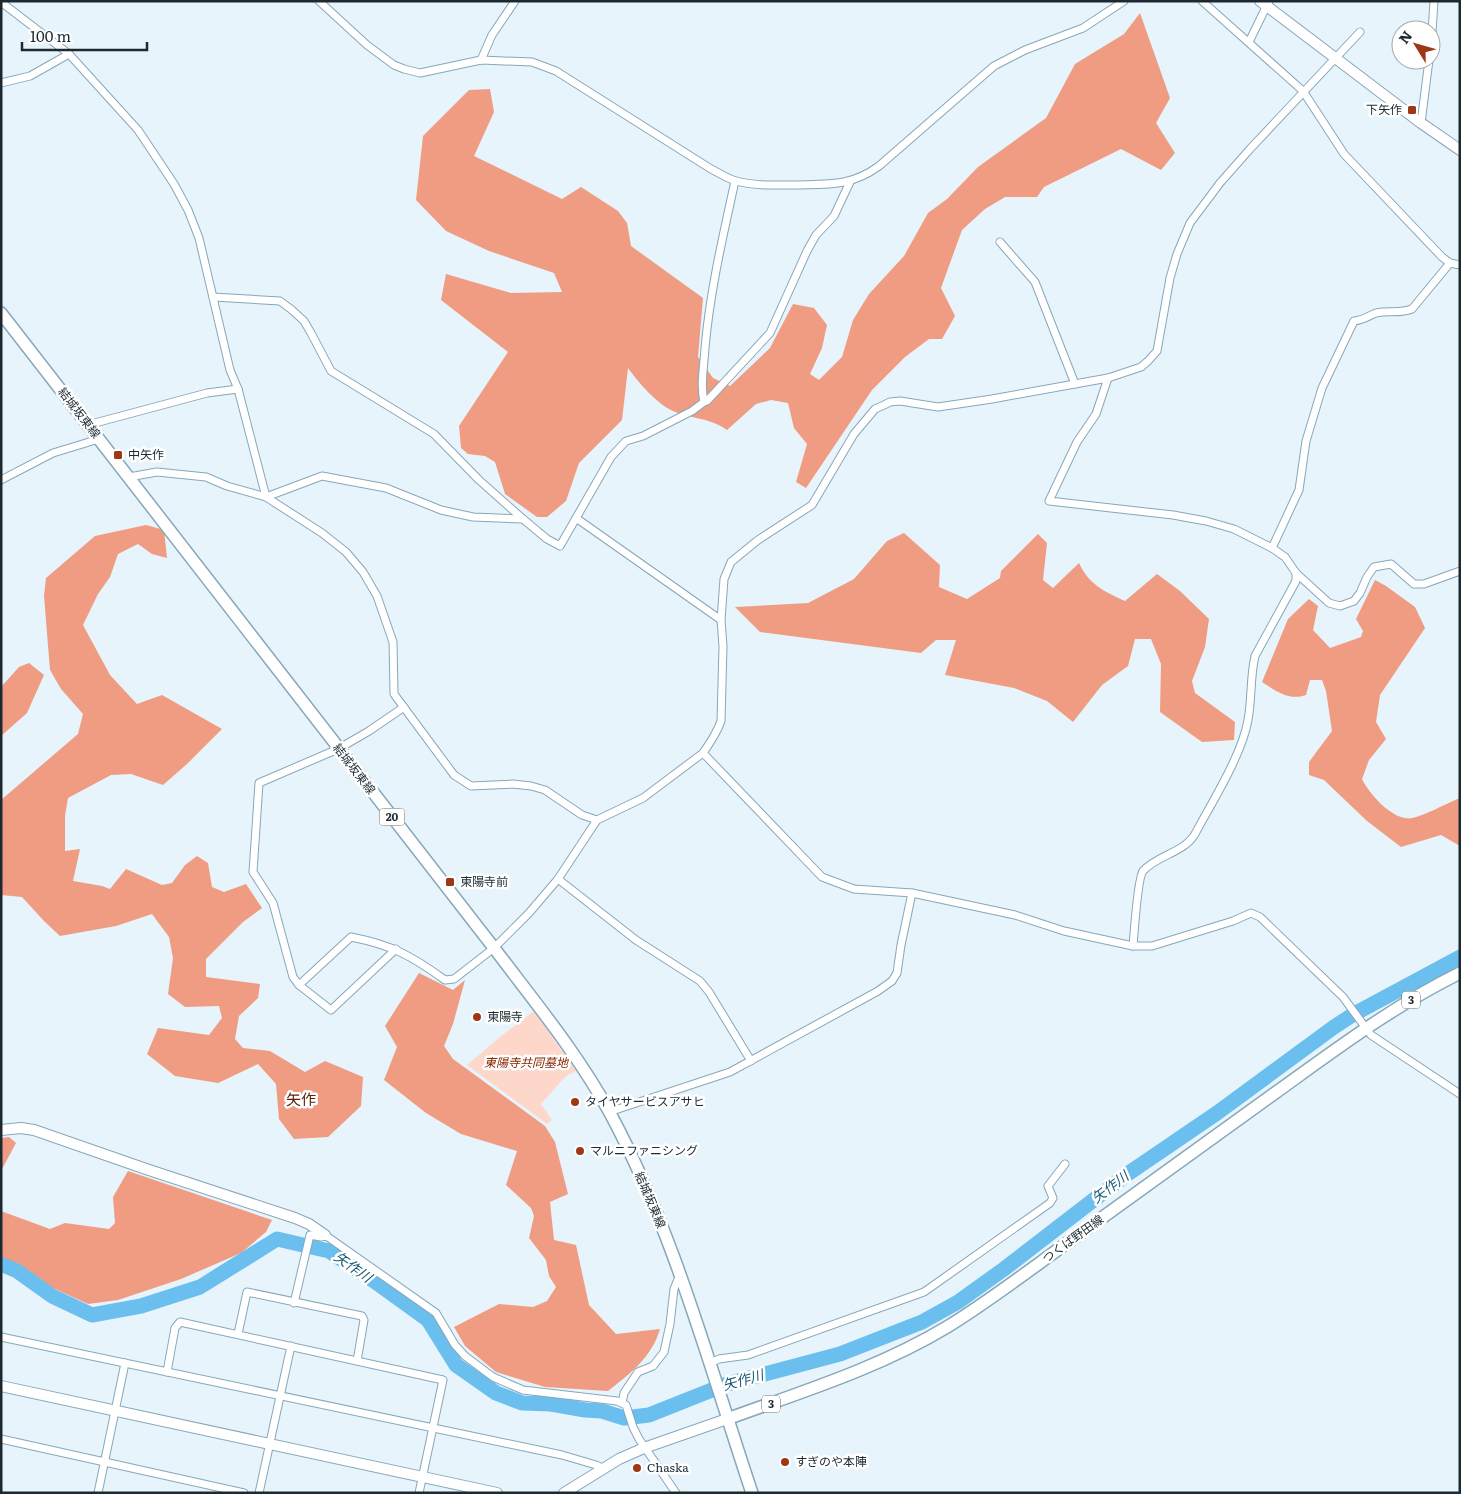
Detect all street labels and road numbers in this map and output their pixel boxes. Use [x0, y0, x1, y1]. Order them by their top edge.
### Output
street label: 結城坂東線 [54, 383, 105, 442]
street label: 結城坂東線 [329, 739, 380, 798]
road number: 20 [380, 809, 404, 826]
road number: 3 [1402, 992, 1420, 1008]
street label: 結城坂東線 [631, 1168, 671, 1231]
street label: つくば野田線 [1038, 1210, 1107, 1267]
road number: 3 [762, 1396, 780, 1412]

